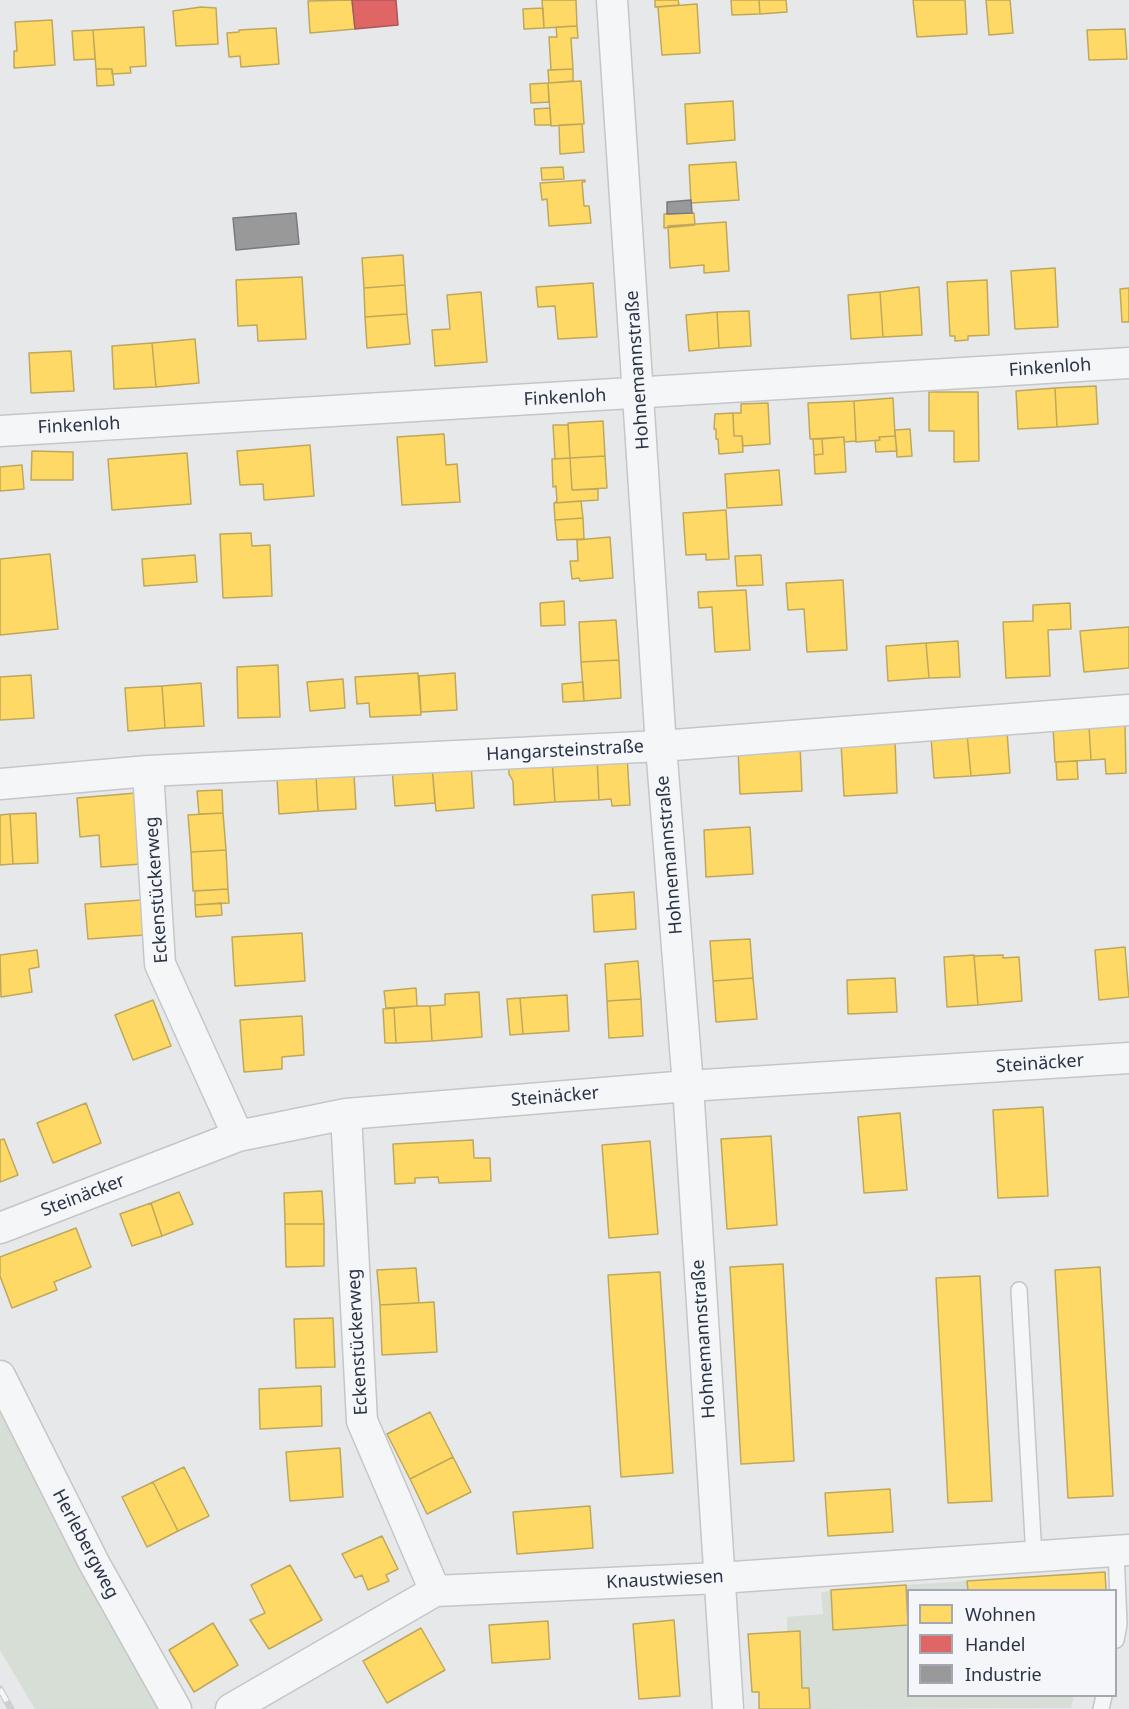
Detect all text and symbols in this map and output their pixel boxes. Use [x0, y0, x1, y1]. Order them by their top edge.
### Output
street label: Hohnemannstraße [622, 290, 654, 450]
street label: Finkenloh [1008, 354, 1092, 382]
street label: Finkenloh [523, 385, 607, 411]
street label: Finkenloh [37, 413, 121, 439]
street label: Hangarsteinstraße [486, 736, 644, 766]
street label: Hohnemannstraße [652, 775, 688, 935]
street label: Eckenstückerweg [141, 816, 173, 964]
street label: Steinäcker [995, 1050, 1085, 1078]
street label: Steinäcker [510, 1082, 600, 1112]
street label: Steinäcker [38, 1170, 128, 1222]
street label: Hohnemannstraße [688, 1259, 720, 1419]
street label: Eckenstückerweg [343, 1268, 373, 1416]
street label: Herlebergweg [47, 1486, 123, 1602]
street label: Knaustwiesen [606, 1566, 724, 1594]
legend [907, 1589, 1117, 1697]
text: Wohnen [965, 1602, 1036, 1626]
text: Handel [965, 1632, 1025, 1656]
text: Industrie [965, 1662, 1042, 1686]

